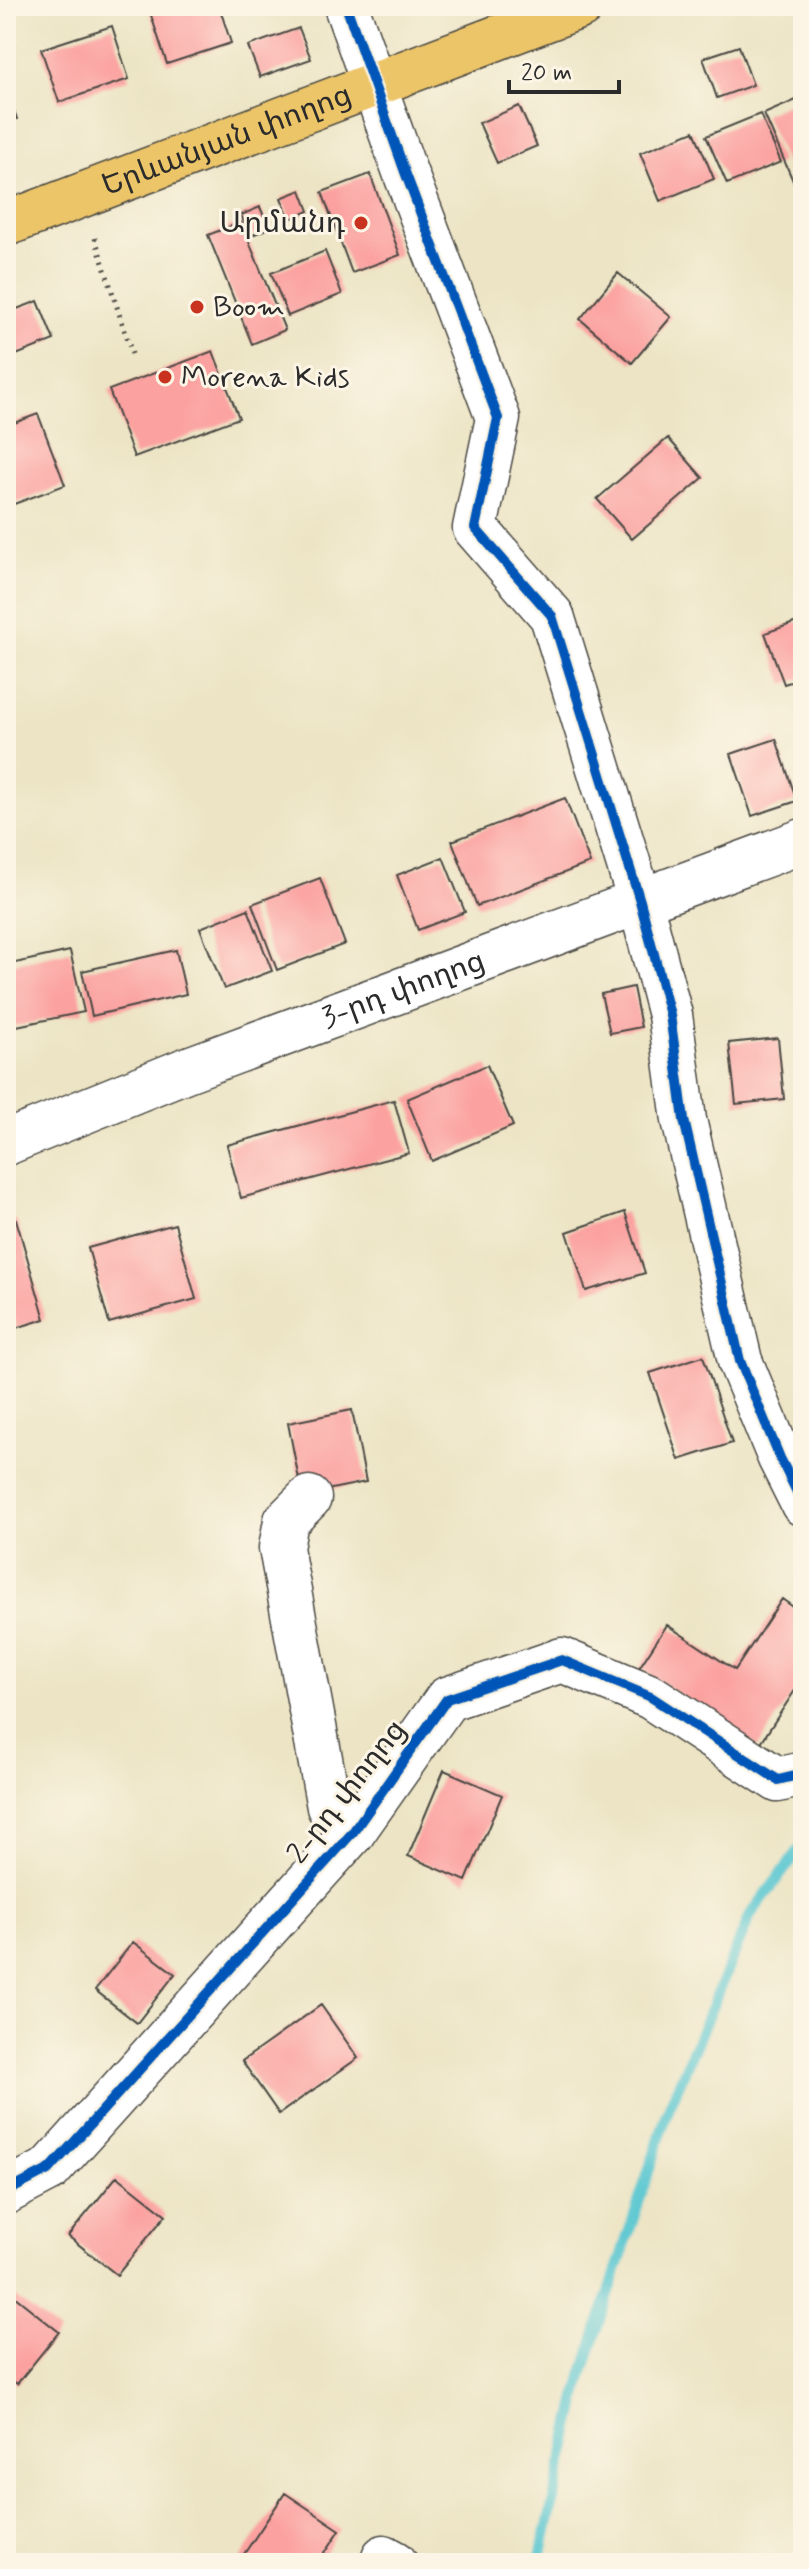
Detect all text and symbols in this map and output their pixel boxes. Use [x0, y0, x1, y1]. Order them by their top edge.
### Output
scale bar [509, 44, 619, 94]
text: 20 m [521, 58, 572, 89]
street label: Երևանյան փողոց [96, 75, 357, 205]
place label: Արմանդ [219, 204, 346, 243]
marker: Արմանդ [352, 214, 370, 232]
place label: Boom [213, 288, 285, 327]
marker: Boom [188, 298, 206, 316]
place label: Morena Kids [181, 358, 350, 397]
marker: Morena Kids [156, 368, 174, 386]
street label: 3-րդ փողոց [316, 941, 490, 1037]
street label: 2-րդ փողոց [279, 1712, 415, 1872]

